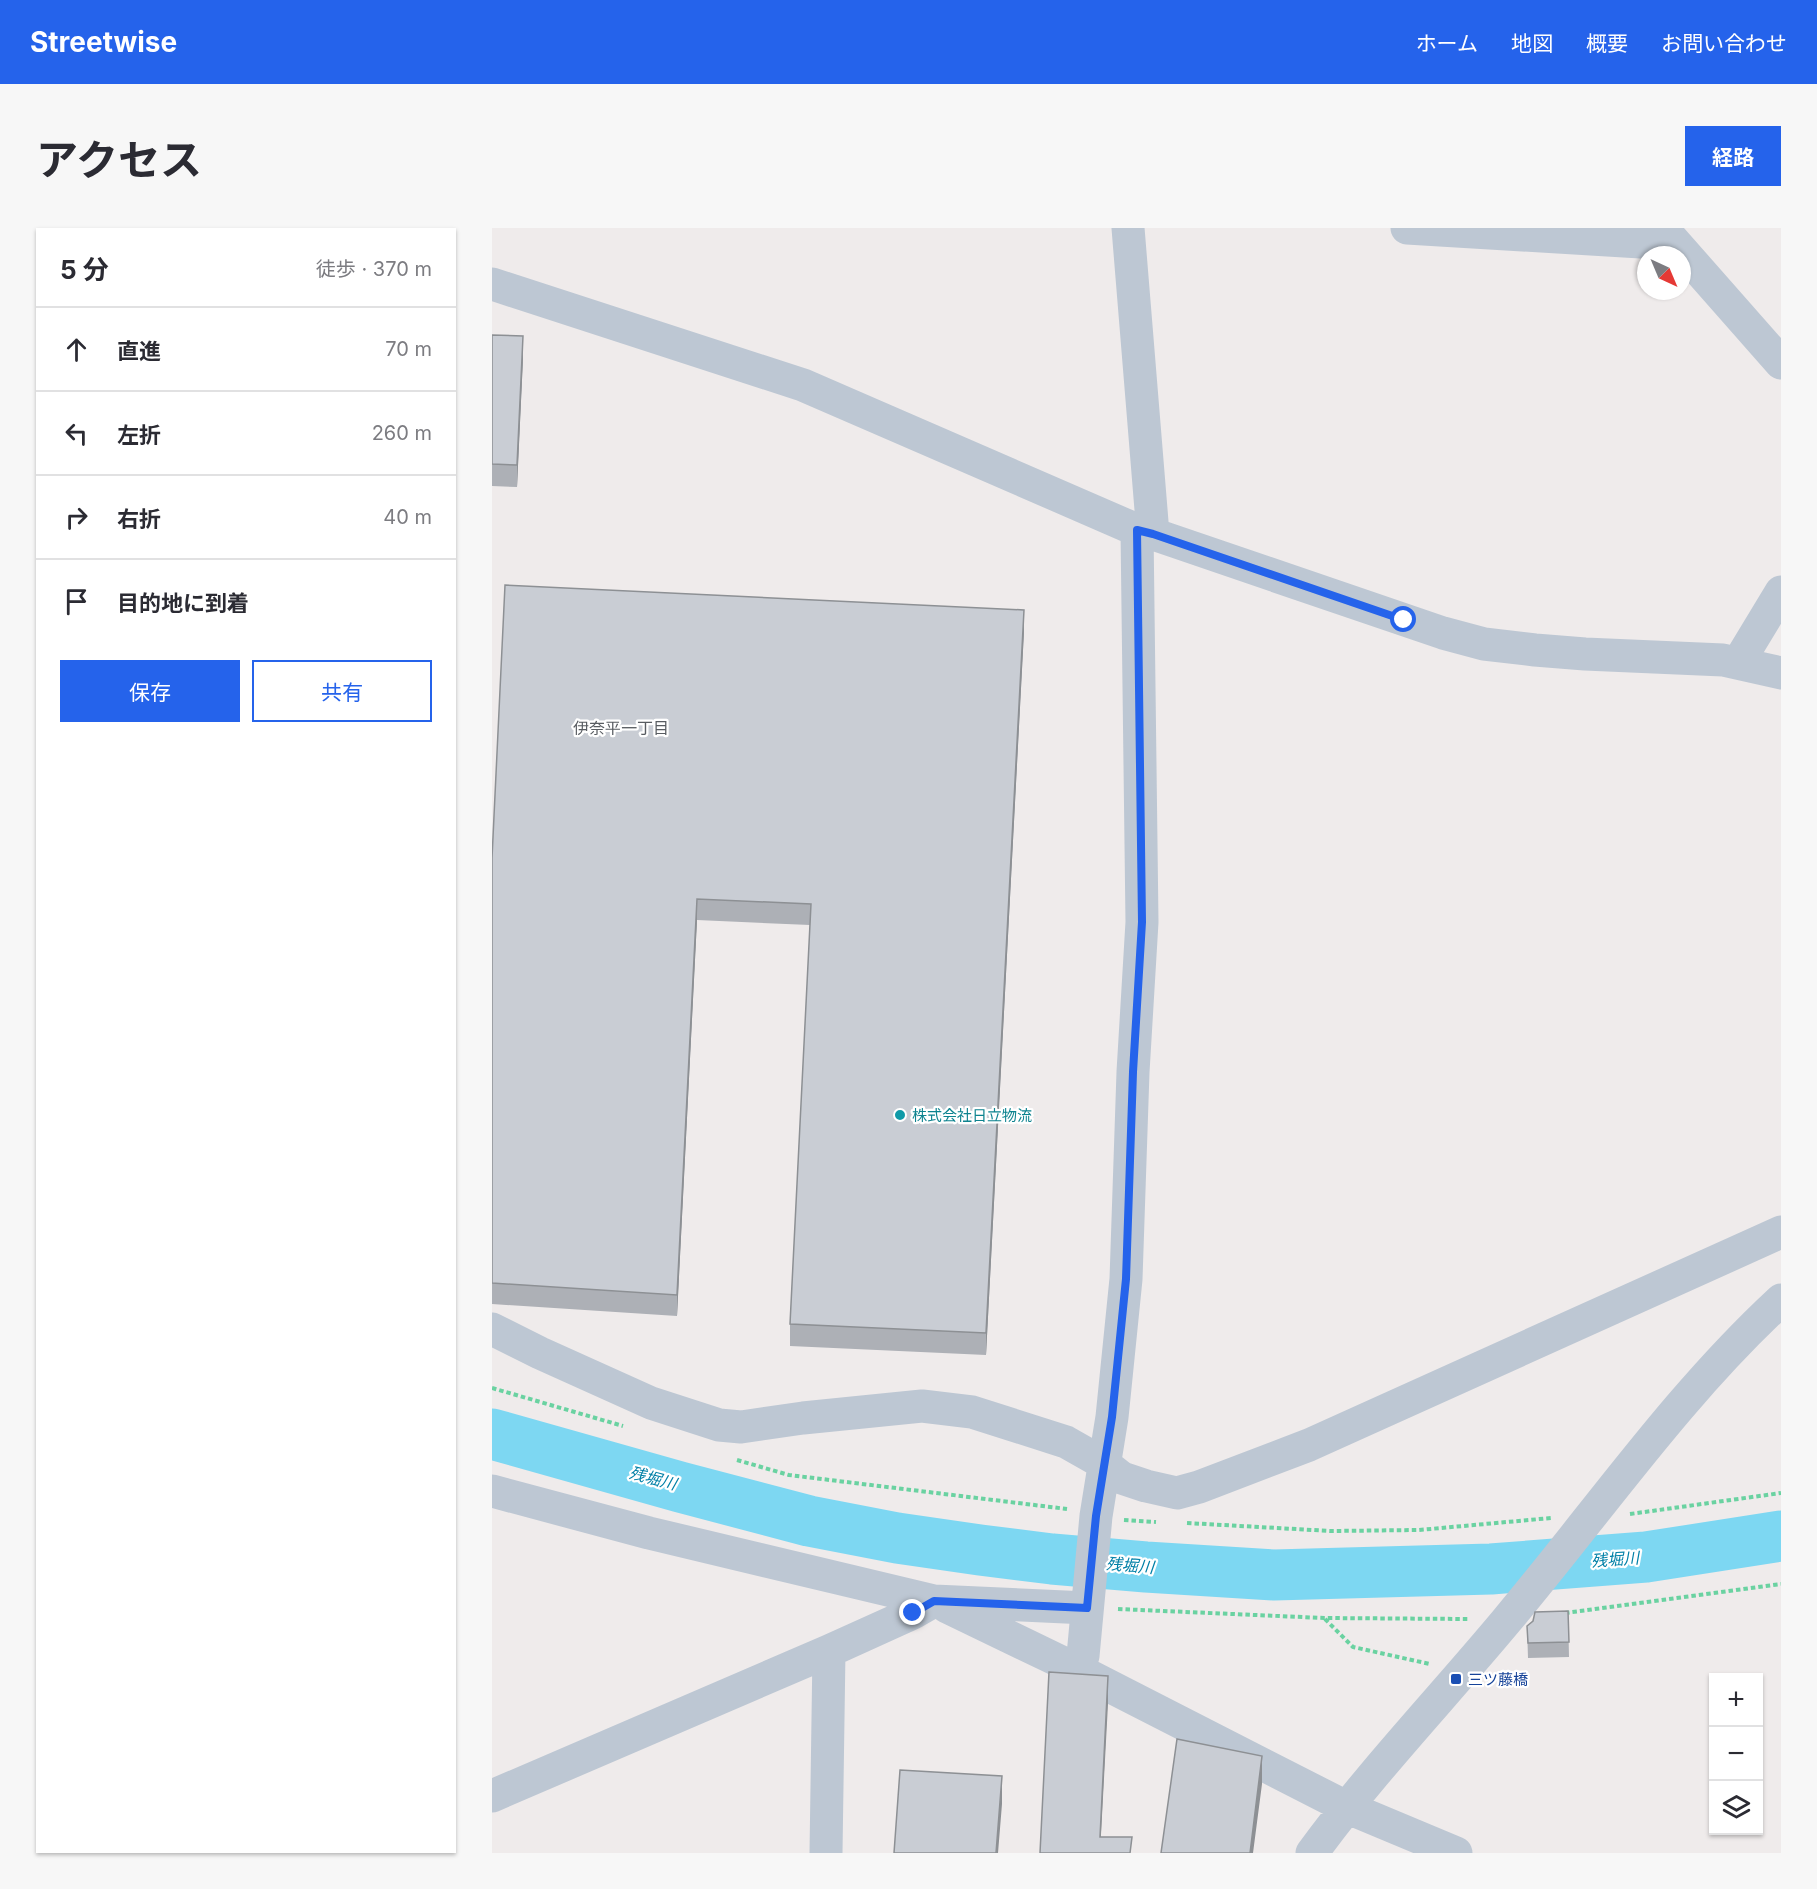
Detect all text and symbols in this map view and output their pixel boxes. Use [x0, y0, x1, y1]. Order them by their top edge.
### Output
text: Streetwise [30, 25, 177, 59]
text: ホーム [1416, 31, 1478, 56]
text: 地図 [1511, 31, 1553, 56]
text: 概要 [1586, 31, 1628, 56]
text: お問い合わせ [1661, 31, 1787, 56]
button: 経路 [1685, 126, 1781, 186]
text: アクセス [36, 134, 202, 185]
north arrow [1637, 246, 1691, 300]
text: 5 分 [60, 254, 109, 285]
text: 徒歩 · 370 m [316, 257, 432, 281]
icon: ahead [60, 333, 93, 366]
text: 70 m [385, 337, 432, 361]
text: 直進 [117, 338, 161, 364]
icon: left [60, 417, 93, 450]
text: 260 m [372, 421, 432, 445]
text: 左折 [117, 422, 161, 448]
icon: right [60, 501, 93, 534]
text: 40 m [383, 505, 432, 529]
text: 右折 [117, 506, 161, 532]
icon: arrive [60, 585, 93, 618]
text: 目的地に到着 [117, 590, 249, 616]
route start [1390, 606, 1416, 632]
button: 保存 [60, 660, 240, 722]
button: 共有 [252, 660, 432, 722]
district label: 伊奈平一丁目 [573, 718, 669, 738]
place label: 株式会社日立物流 [912, 1106, 1032, 1125]
marker: 株式会社日立物流 [893, 1108, 907, 1122]
water label: 残堀川 [627, 1462, 681, 1494]
water label: 残堀川 [1590, 1547, 1642, 1571]
water label: 残堀川 [1105, 1553, 1157, 1577]
route end [899, 1599, 925, 1625]
place label: 三ツ藤橋 [1468, 1670, 1528, 1689]
marker: 三ツ藤橋 [1449, 1672, 1463, 1686]
map controls [1709, 1673, 1763, 1835]
button: + [1709, 1673, 1763, 1727]
button: − [1709, 1727, 1763, 1781]
button: layers [1709, 1781, 1763, 1835]

